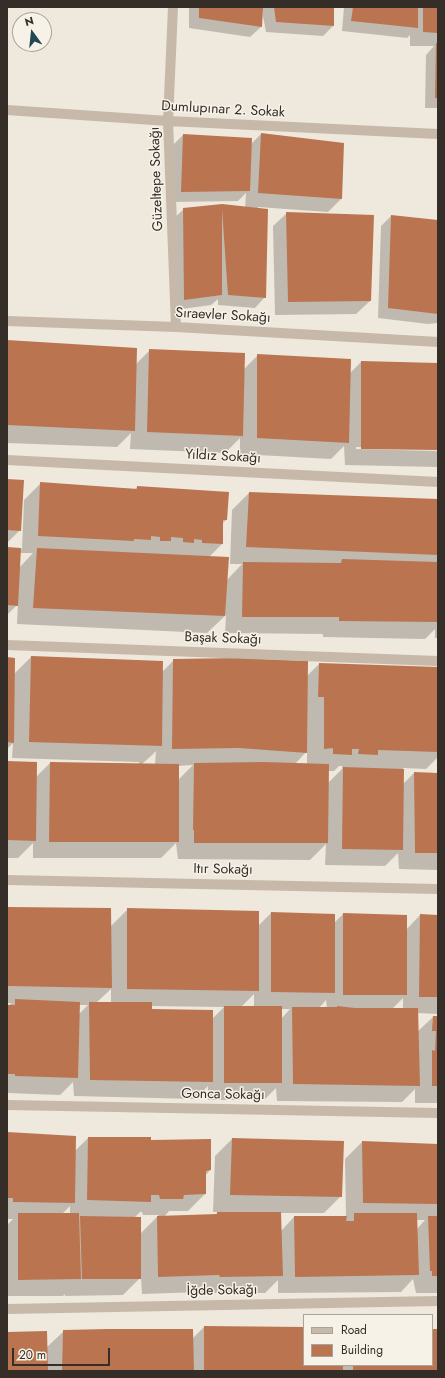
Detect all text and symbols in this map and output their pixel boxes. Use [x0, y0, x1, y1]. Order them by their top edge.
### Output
north arrow [12, 12, 52, 52]
text: N [23, 13, 35, 30]
street label: Dumlupınar 2. Sokak [161, 98, 285, 122]
street label: Güzeltepe Sokağı [147, 126, 167, 232]
street label: Sıraevler Sokağı [175, 305, 271, 327]
street label: Yıldız Sokağı [185, 447, 261, 467]
street label: Başak Sokağı [184, 629, 262, 649]
street label: Itır Sokağı [193, 861, 253, 879]
street label: Gonca Sokağı [181, 1086, 265, 1104]
street label: İğde Sokağı [187, 1282, 257, 1300]
legend [303, 1314, 433, 1366]
text: Road [341, 1321, 367, 1339]
scale bar [14, 1340, 112, 1366]
text: Building [341, 1341, 383, 1359]
text: 20 m [19, 1346, 46, 1364]

